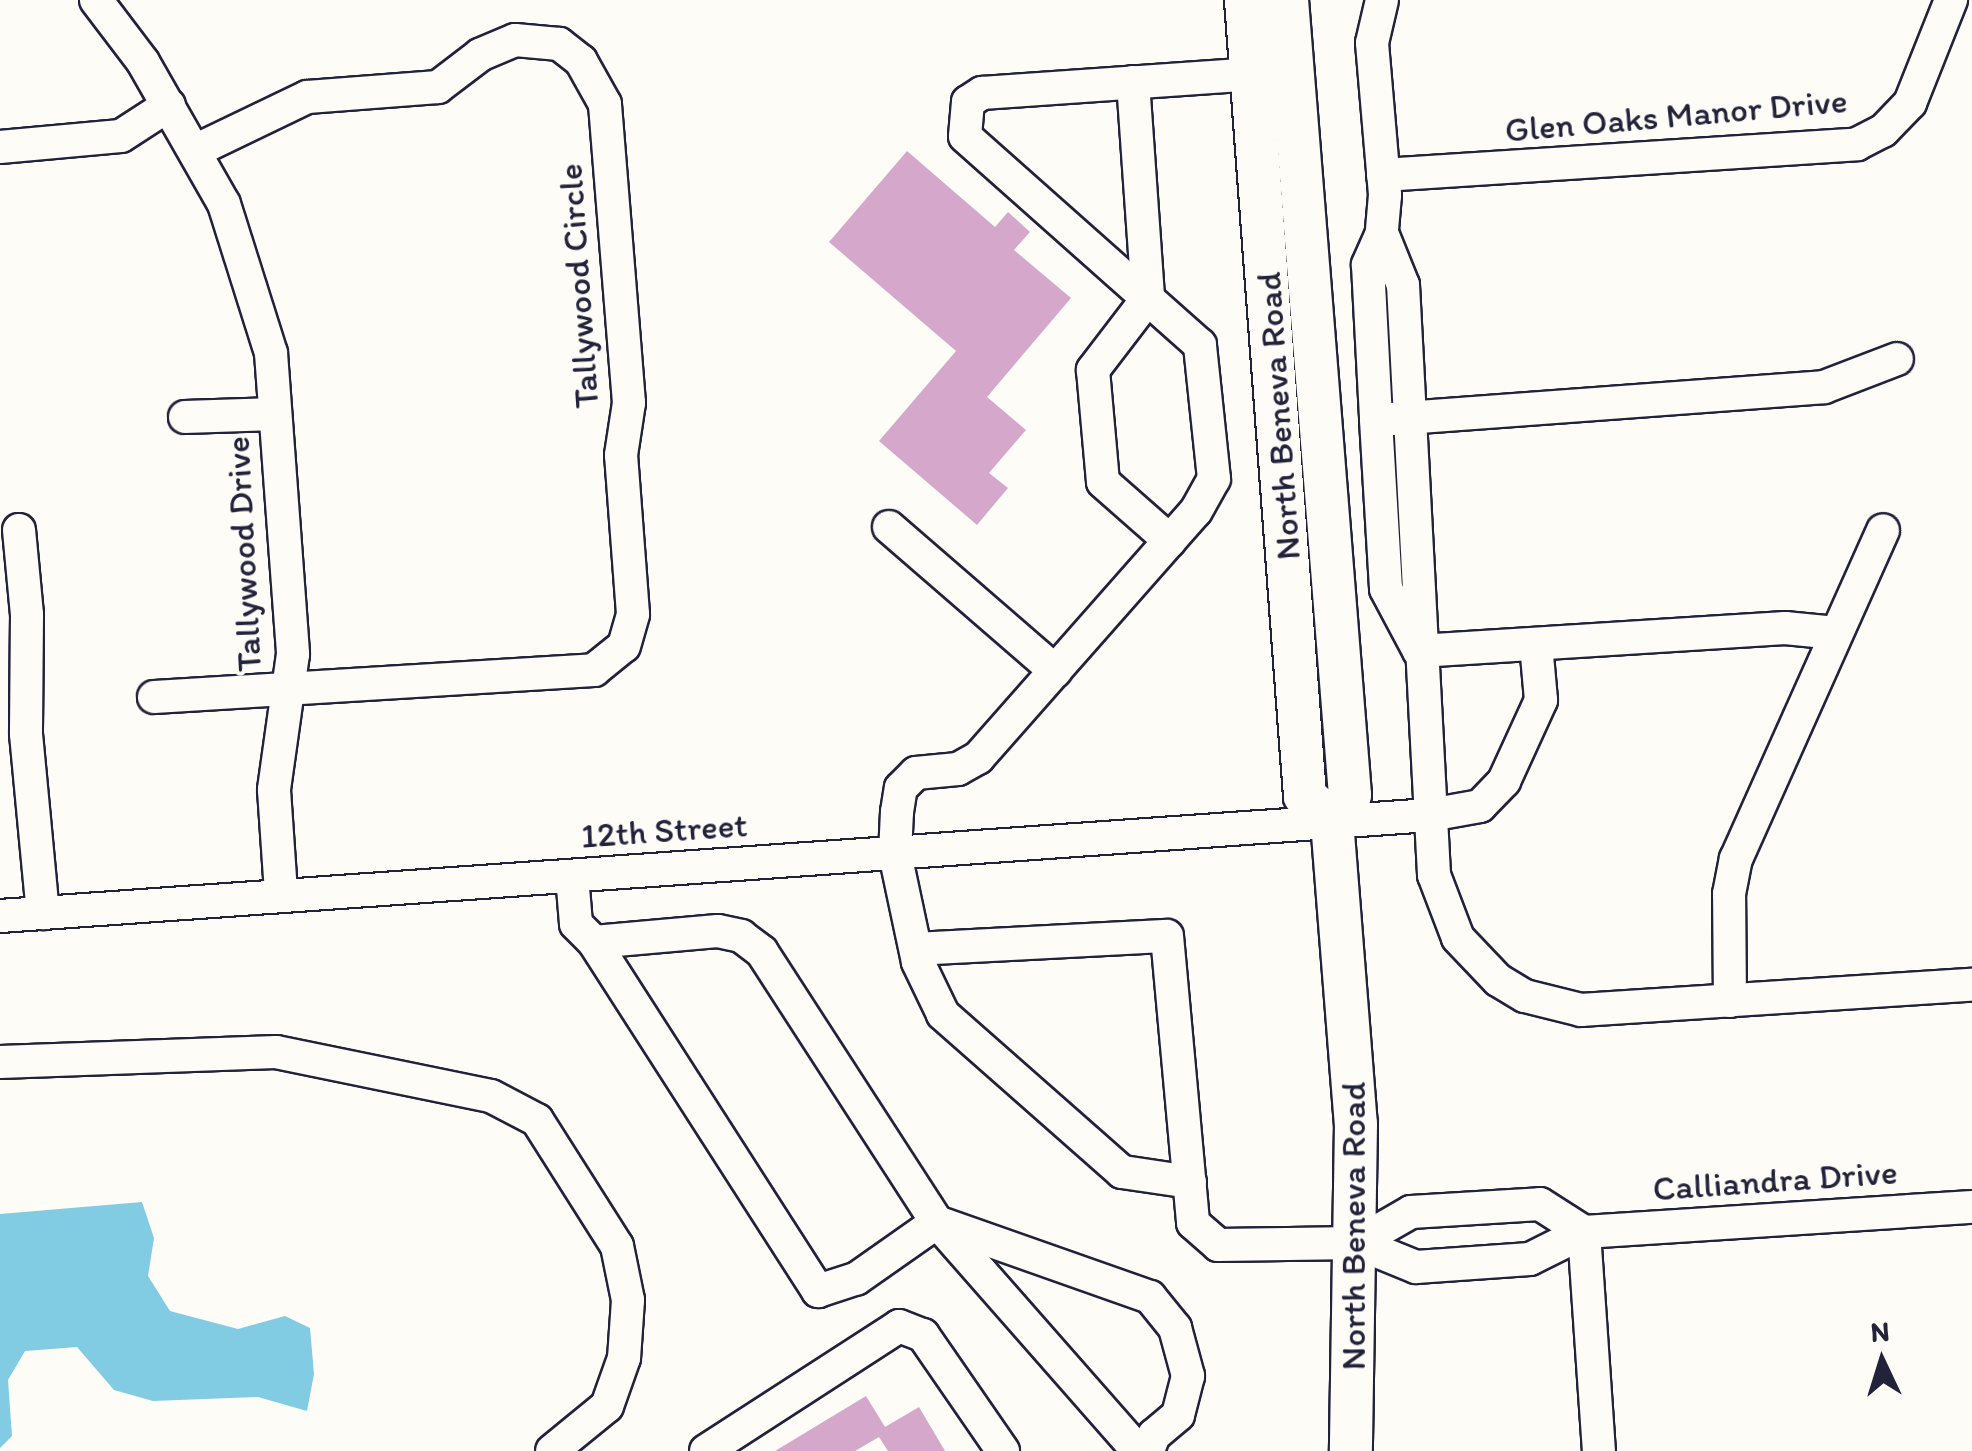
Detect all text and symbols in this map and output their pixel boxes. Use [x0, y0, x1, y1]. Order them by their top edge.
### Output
street label: Glen Oaks Manor Drive [1502, 79, 1850, 151]
street label: Tallywood Circle [549, 163, 607, 409]
street label: North Beneva Road [1247, 271, 1309, 561]
street label: Tallywood Drive [216, 435, 270, 673]
street label: 12th Street [580, 803, 748, 857]
street label: North Beneva Road [1332, 1082, 1374, 1370]
street label: Calliandra Drive [1651, 1151, 1899, 1209]
north arrow [1832, 1311, 1932, 1411]
text: N [1869, 1313, 1891, 1349]

